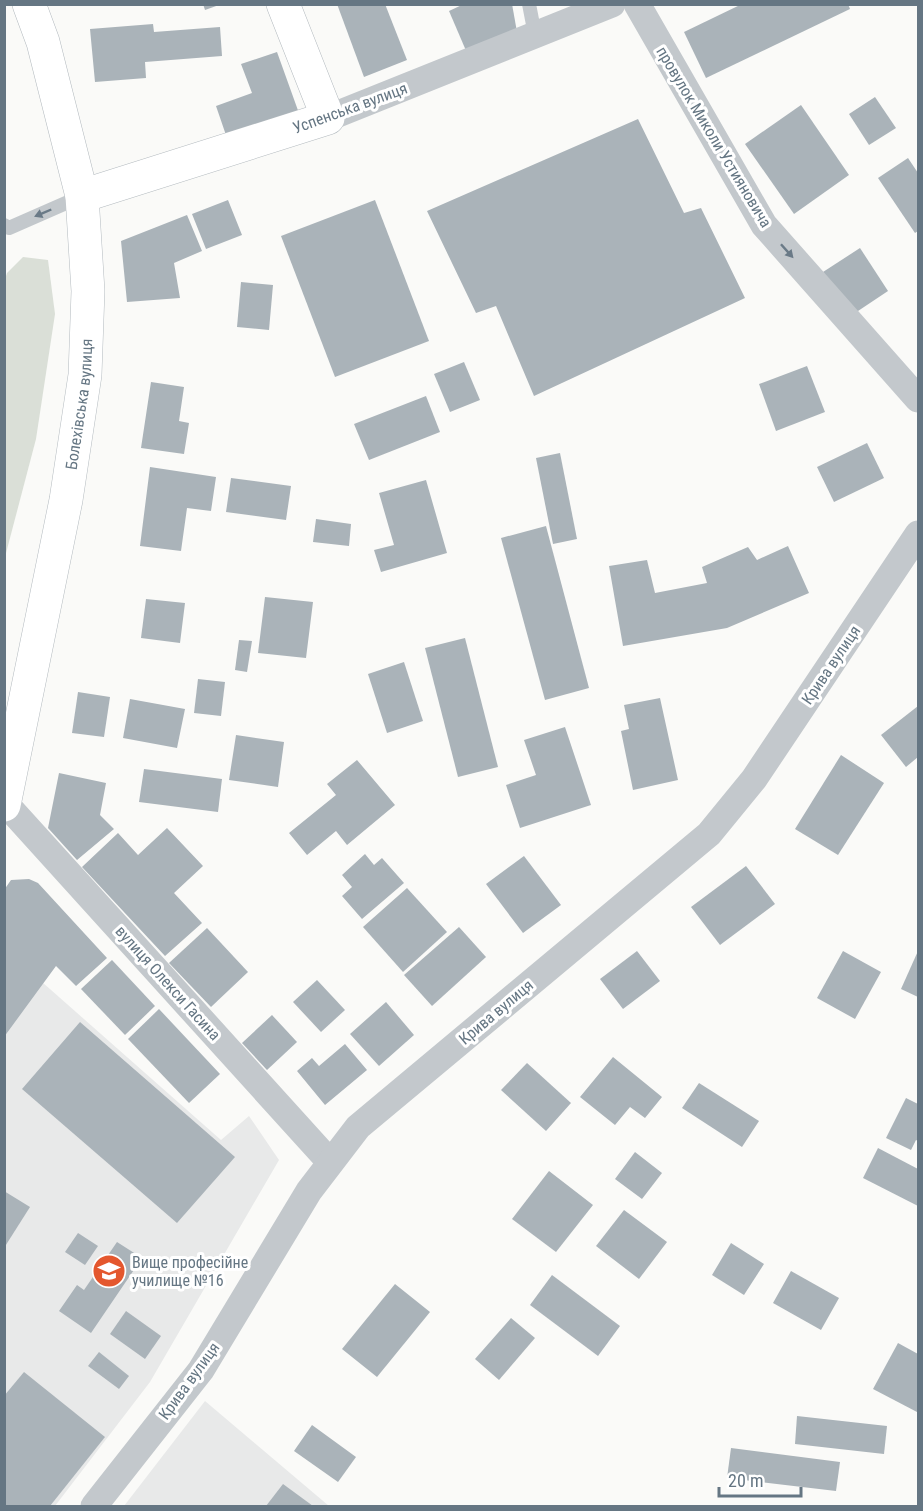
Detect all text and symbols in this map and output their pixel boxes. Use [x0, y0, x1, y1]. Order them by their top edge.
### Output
street label: провулок Миколи Устияновича [652, 43, 776, 231]
street label: Успенська вулиця [290, 78, 410, 138]
one-way arrow [33, 208, 51, 218]
one-way arrow [780, 243, 793, 258]
street label: Болехівська вулиця [61, 338, 96, 471]
street label: Крива вулиця [798, 622, 864, 708]
street label: вулиця Олекси Гасина [112, 922, 224, 1044]
street label: Крива вулиця [455, 975, 537, 1049]
school or university icon: Вище професійне училище №16 [91, 1253, 127, 1289]
place label: Вище професійне училище №16 [132, 1253, 248, 1290]
street label: Крива вулиця [155, 1339, 223, 1423]
scale bar [719, 1460, 802, 1498]
text: 20 m [728, 1470, 763, 1491]

